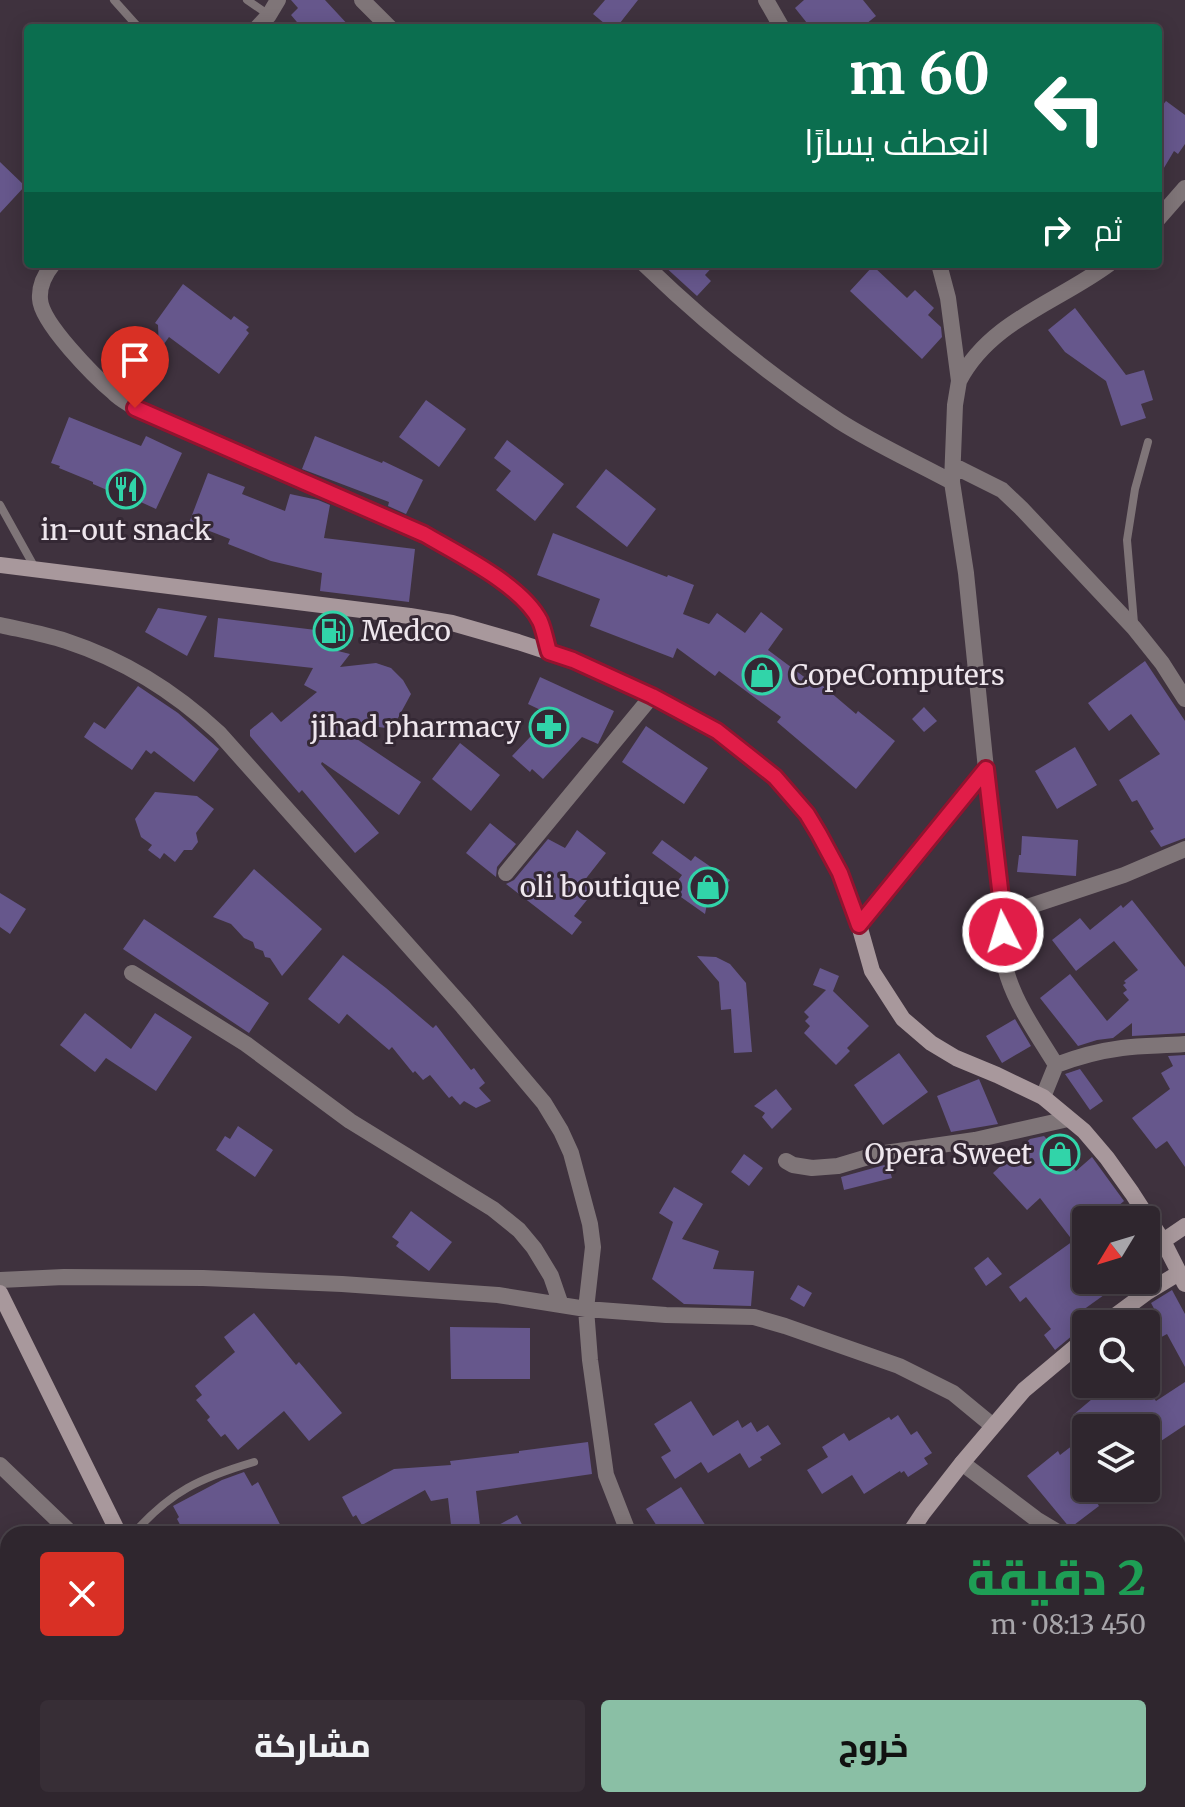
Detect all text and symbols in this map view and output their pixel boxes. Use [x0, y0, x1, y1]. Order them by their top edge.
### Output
text: 60 m [849, 39, 990, 109]
icon: left [1018, 56, 1122, 160]
text: انعطف يسارًا [804, 120, 990, 165]
icon: right [1034, 208, 1078, 252]
text: ثم [1094, 211, 1122, 249]
pin [101, 326, 169, 408]
icon: arrive [113, 338, 157, 382]
restaurant icon: in-out snack [105, 468, 147, 510]
place label: in-out snack [40, 512, 212, 548]
fuel station icon: Medco [312, 610, 354, 652]
place label: Medco [361, 613, 451, 649]
shop icon: CopeComputers [741, 654, 783, 696]
place label: CopeComputers [790, 657, 1005, 693]
pharmacy icon: jihad pharmacy [528, 706, 570, 748]
place label: jihad pharmacy [309, 709, 522, 745]
shop icon: oli boutique [687, 866, 729, 908]
place label: oli boutique [520, 869, 680, 905]
position arrow [961, 890, 1045, 974]
shop icon: Opera Sweet [1039, 1133, 1081, 1175]
place label: Opera Sweet [864, 1136, 1032, 1172]
north arrow [1072, 1206, 1160, 1294]
map controls [1072, 1206, 1160, 1502]
button: search [1072, 1310, 1160, 1398]
button: layers [1072, 1414, 1160, 1502]
text: 2 دقيقة [967, 1548, 1146, 1608]
button: close [40, 1552, 124, 1636]
text: 450 m · 08:13 [991, 1608, 1146, 1641]
button: مشاركة [40, 1700, 585, 1792]
button: خروج [601, 1700, 1146, 1792]

